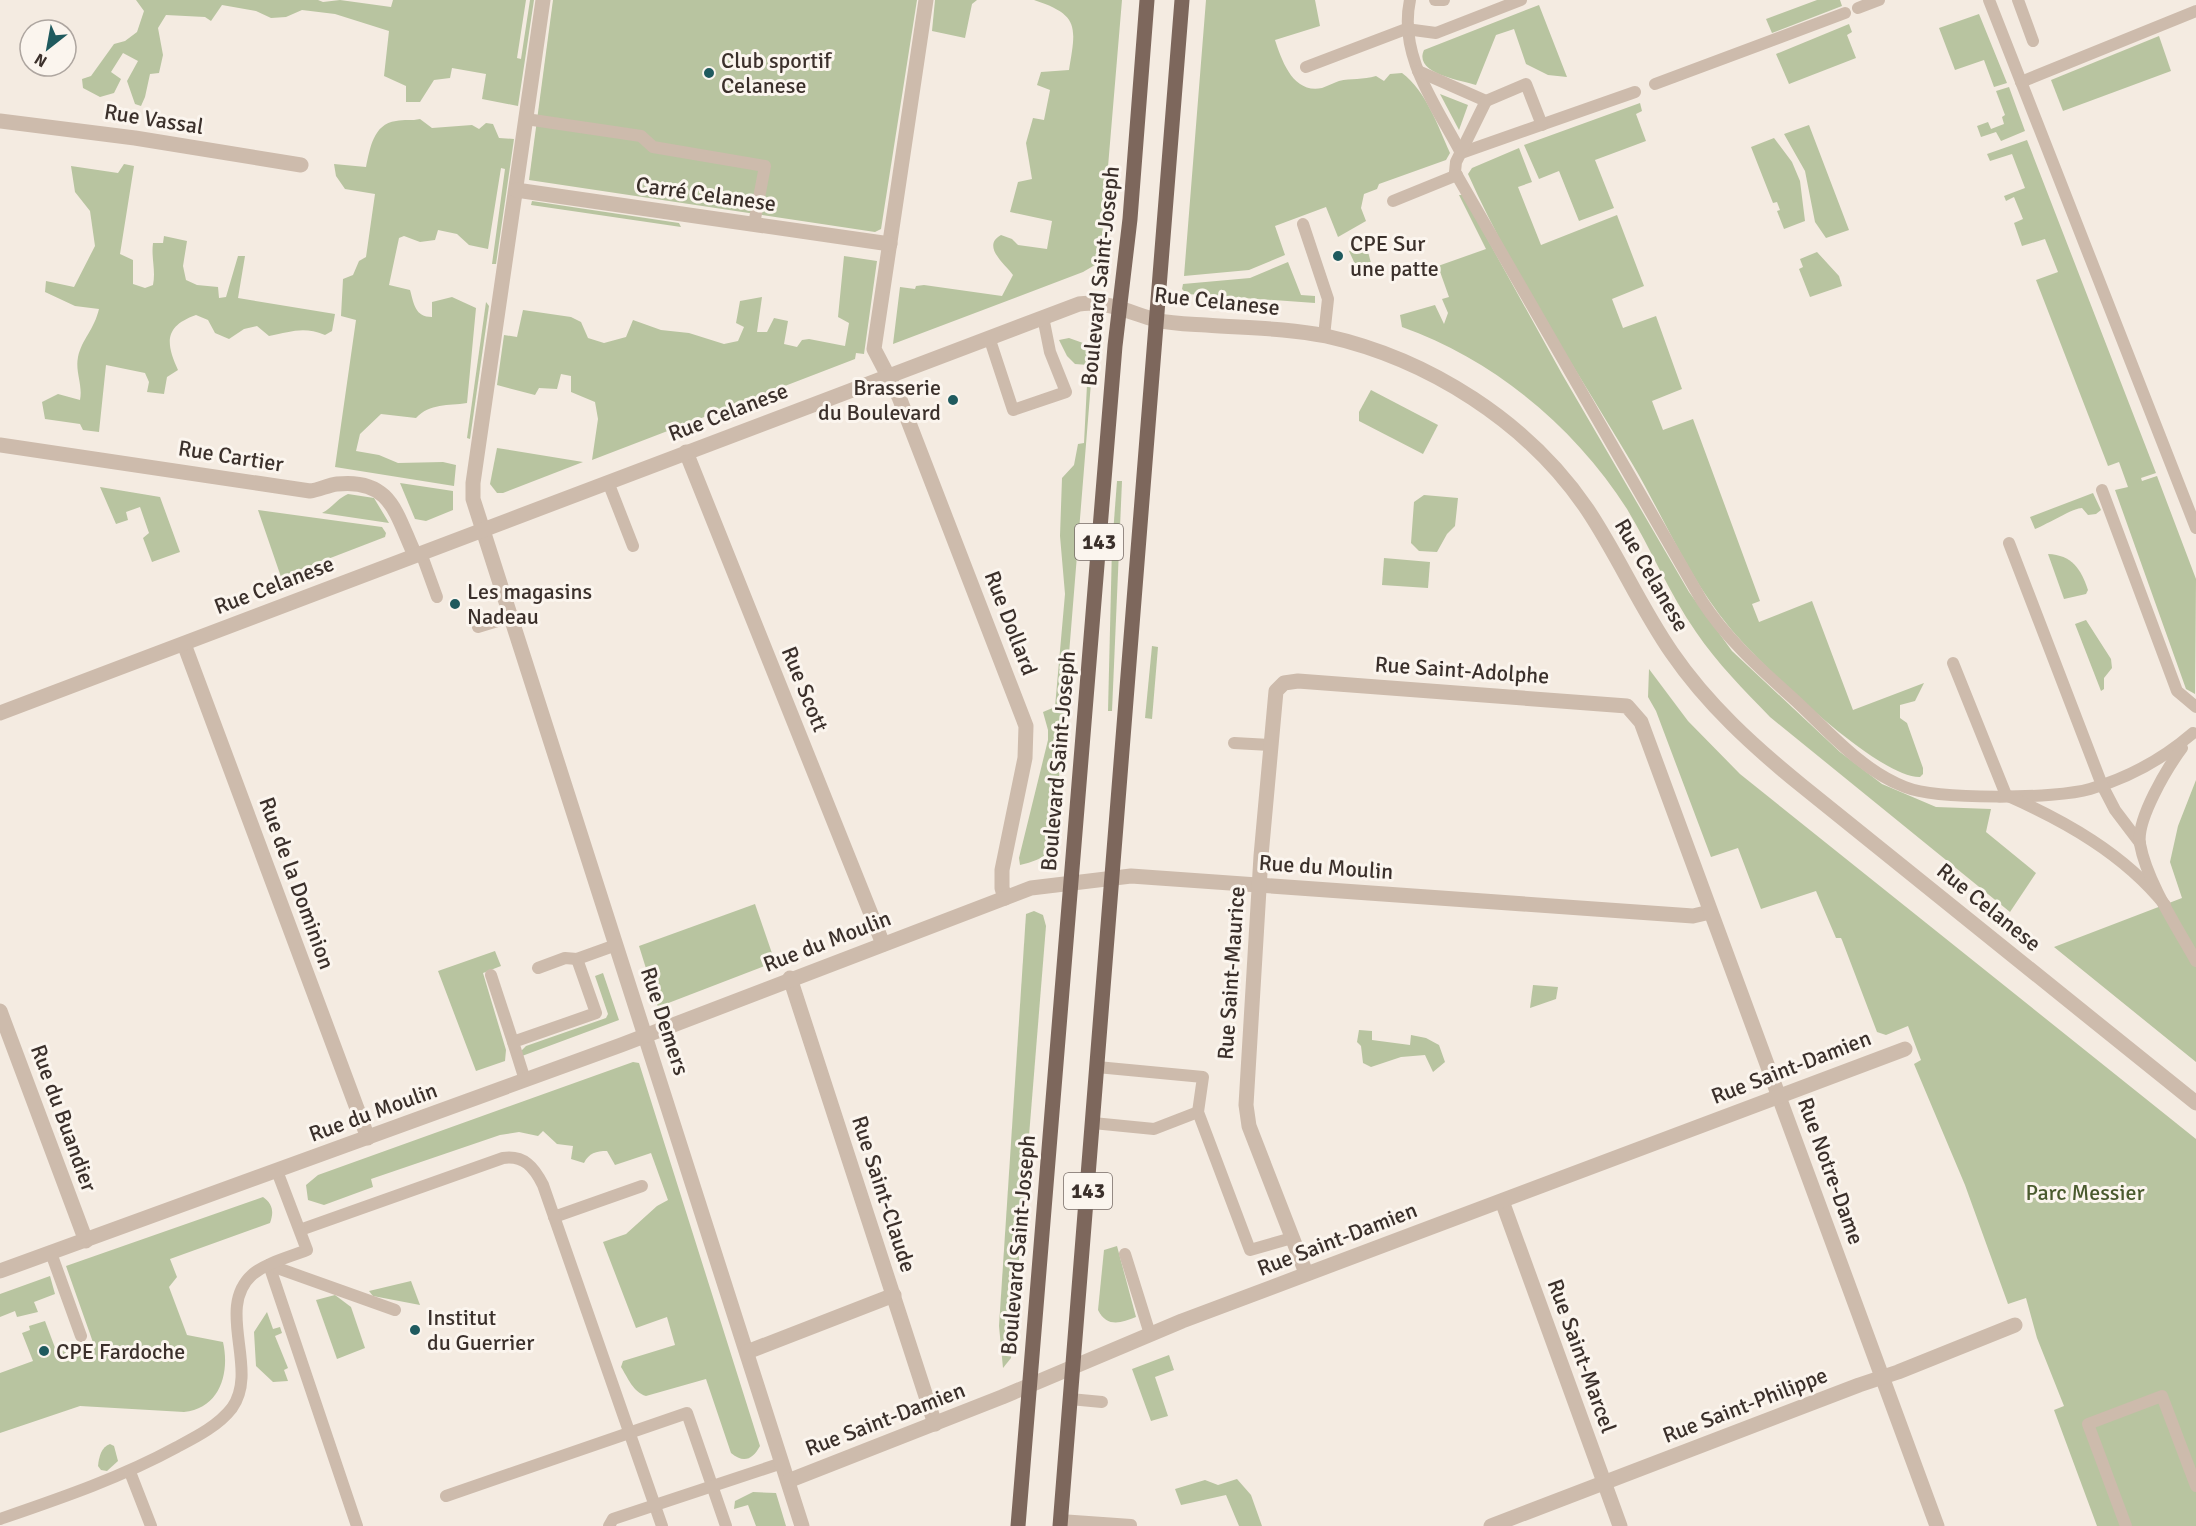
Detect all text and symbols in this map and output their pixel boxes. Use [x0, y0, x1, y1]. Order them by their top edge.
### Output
north arrow [18, 18, 78, 78]
place label: Club sportif Celanese [721, 47, 833, 99]
text: N [31, 49, 51, 71]
marker: Club sportif Celanese [702, 66, 716, 80]
street label: Rue Vassal [102, 98, 206, 140]
street label: Boulevard Saint-Joseph [1075, 165, 1125, 387]
street label: Carré Celanese [634, 171, 778, 217]
place label: CPE Sur une patte [1350, 230, 1439, 282]
marker: CPE Sur une patte [1331, 249, 1345, 263]
street label: Rue Celanese [1153, 281, 1281, 321]
place label: Brasserie du Boulevard [818, 374, 941, 426]
street label: Rue Celanese [664, 377, 792, 447]
marker: Brasserie du Boulevard [946, 393, 960, 407]
street label: Rue Cartier [176, 434, 286, 478]
street label: Rue Celanese [1609, 514, 1695, 636]
road number: 143 [1075, 524, 1123, 560]
street label: Rue Celanese [210, 550, 338, 620]
street label: Rue Dollard [979, 567, 1043, 679]
place label: Les magasins Nadeau [467, 578, 592, 630]
marker: Les magasins Nadeau [448, 597, 462, 611]
street label: Rue Scott [776, 642, 834, 736]
street label: Boulevard Saint-Joseph [1035, 650, 1081, 872]
street label: Rue Saint-Adolphe [1374, 650, 1550, 690]
street label: Rue de la Dominion [253, 793, 341, 973]
street label: Rue du Moulin [1258, 849, 1394, 885]
street label: Rue Celanese [1932, 857, 2046, 957]
street label: Rue Saint-Maurice [1211, 885, 1251, 1061]
street label: Rue du Moulin [759, 904, 895, 978]
street label: Rue Demers [635, 964, 695, 1078]
street label: Rue Saint-Damien [1707, 1024, 1875, 1110]
street label: Rue du Buandier [25, 1041, 103, 1195]
street label: Rue du Moulin [305, 1076, 441, 1148]
street label: Rue Notre-Dame [1792, 1094, 1870, 1248]
street label: Rue Saint-Claude [846, 1112, 922, 1276]
street label: Boulevard Saint-Joseph [995, 1134, 1041, 1356]
road number: 143 [1064, 1173, 1112, 1209]
park label: Parc Messier [2025, 1179, 2145, 1206]
street label: Rue Saint-Damien [1253, 1196, 1421, 1282]
street label: Rue Saint-Marcel [1542, 1275, 1622, 1437]
place label: Institut du Guerrier [427, 1304, 534, 1356]
marker: Institut du Guerrier [408, 1323, 422, 1337]
place label: CPE Fardoche [56, 1338, 185, 1365]
marker: CPE Fardoche [37, 1344, 51, 1358]
street label: Rue Saint-Philippe [1659, 1361, 1831, 1449]
street label: Rue Saint-Damien [801, 1376, 969, 1462]

